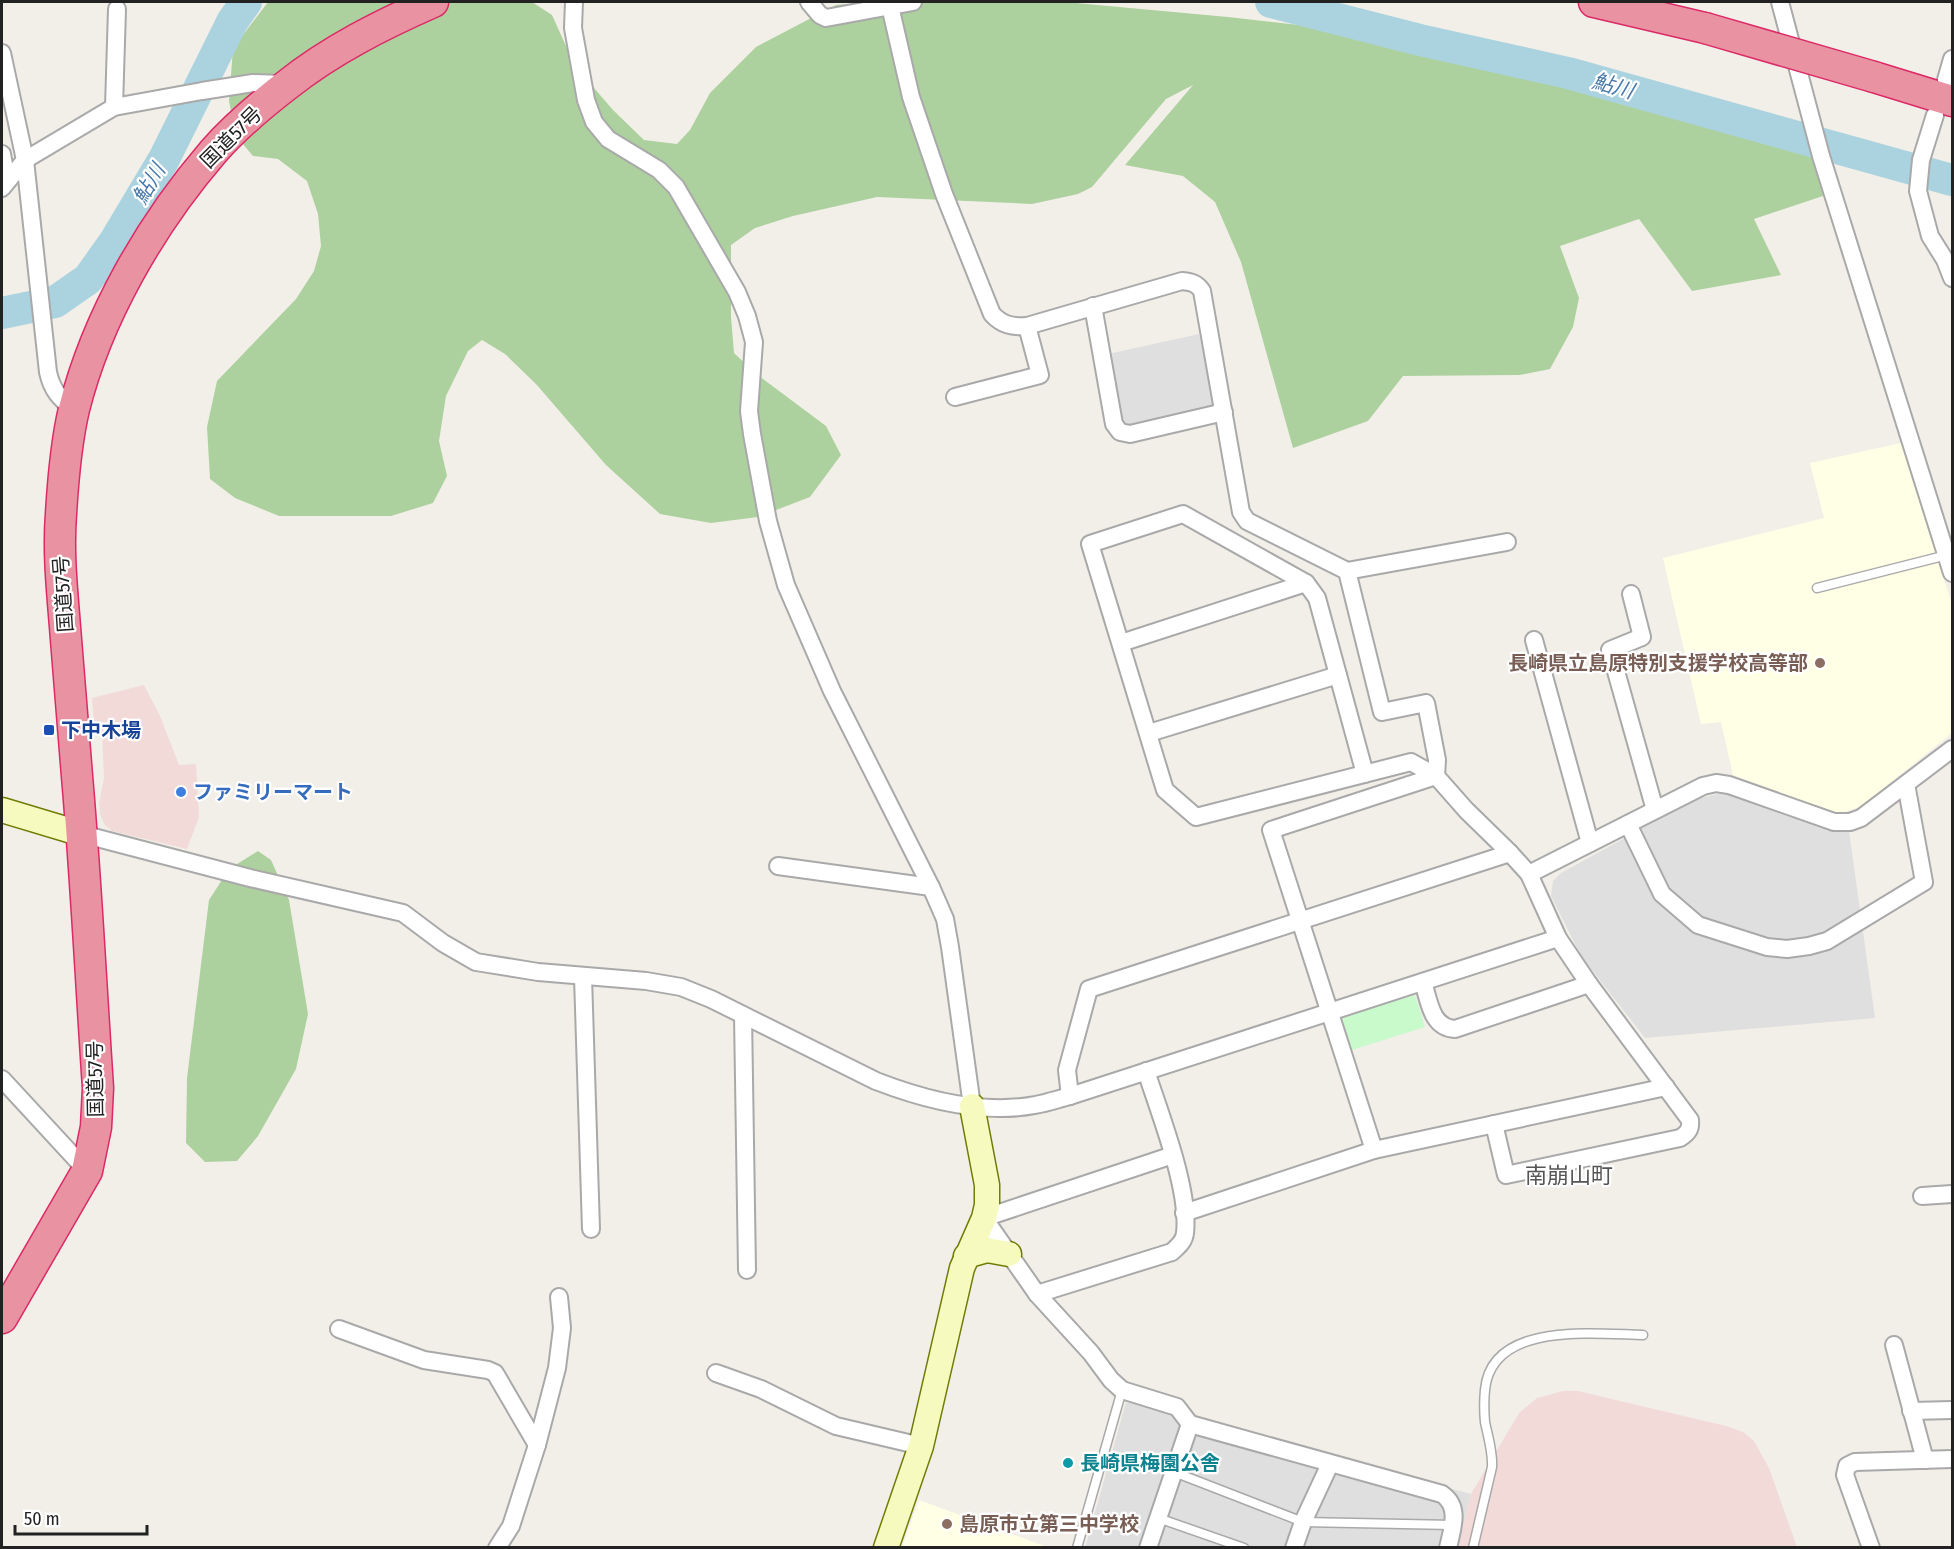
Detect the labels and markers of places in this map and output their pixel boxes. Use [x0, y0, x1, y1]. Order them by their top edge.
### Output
place label: 長崎県立島原特別支援学校高等部 [1508, 651, 1808, 675]
marker: 長崎県立島原特別支援学校高等部 [1813, 656, 1827, 670]
place label: 下中木場 [61, 718, 141, 742]
marker: 下中木場 [42, 723, 56, 737]
place label: ファミリーマート [193, 780, 353, 804]
marker: ファミリーマート [174, 785, 188, 799]
place label: 長崎県梅園公舎 [1080, 1451, 1220, 1475]
marker: 長崎県梅園公舎 [1061, 1456, 1075, 1470]
place label: 島原市立第三中学校 [959, 1512, 1139, 1536]
marker: 島原市立第三中学校 [940, 1517, 954, 1531]

